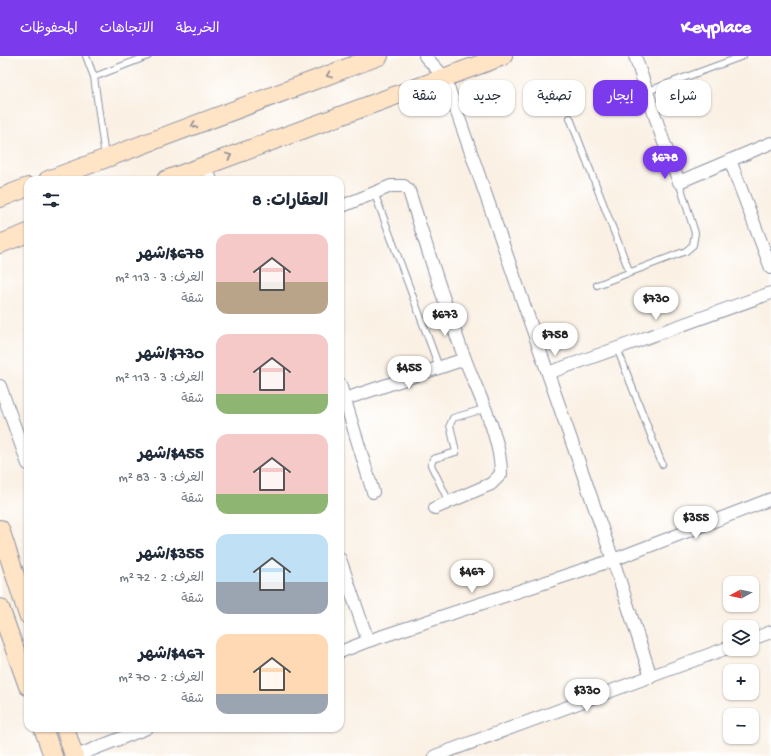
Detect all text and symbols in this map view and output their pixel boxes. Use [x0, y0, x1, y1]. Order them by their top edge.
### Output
text: Keyplace [681, 17, 751, 40]
text: المحفوظات [20, 21, 78, 38]
text: الاتجاهات [100, 21, 154, 38]
text: الخريطة [176, 21, 219, 38]
one-way arrow [326, 70, 333, 78]
chip: شقة [399, 80, 451, 116]
chip: جديد [459, 80, 515, 116]
chip: تصفية [523, 80, 585, 116]
chip: إيجار [593, 80, 648, 116]
chip: شراء [656, 80, 711, 116]
one-way arrow [191, 121, 198, 129]
pin: $678 [641, 146, 689, 180]
text: $678 [652, 151, 678, 166]
one-way arrow [225, 153, 232, 161]
icon: filters [40, 189, 62, 211]
text: العقارات: 8 [252, 192, 328, 212]
text: $678/شهر [137, 245, 204, 265]
icon: home [248, 250, 296, 298]
text: الغرف: 3 · 113 m² [115, 271, 204, 286]
pin: $730 [632, 287, 680, 321]
text: شقة [181, 292, 204, 307]
text: $730 [643, 292, 669, 307]
pin: $673 [421, 303, 469, 337]
text: $673 [432, 308, 458, 323]
pin: $758 [531, 323, 579, 357]
text: $758 [542, 328, 568, 343]
text: $730/شهر [137, 345, 204, 365]
icon: home [248, 350, 296, 398]
pin: $455 [385, 356, 433, 390]
text: $455 [396, 361, 422, 376]
text: الغرف: 3 · 113 m² [115, 371, 204, 386]
text: شقة [181, 392, 204, 407]
text: $455/شهر [138, 445, 204, 465]
icon: home [248, 450, 296, 498]
text: الغرف: 3 · 83 m² [119, 471, 204, 486]
text: شقة [181, 492, 204, 507]
pin: $355 [672, 506, 720, 540]
text: $355 [683, 511, 709, 526]
text: $355/شهر [137, 545, 204, 565]
icon: home [248, 550, 296, 598]
pin: $467 [448, 560, 496, 594]
text: $467 [459, 565, 485, 580]
text: الغرف: 2 · 72 m² [120, 571, 204, 586]
north arrow [723, 576, 759, 612]
map controls [723, 576, 759, 744]
text: شقة [181, 592, 204, 607]
button: layers [723, 620, 759, 656]
text: $467/شهر [139, 645, 204, 665]
icon: home [248, 650, 296, 698]
button: + [723, 664, 759, 700]
text: الغرف: 2 · 70 m² [119, 671, 204, 686]
pin: $330 [563, 679, 611, 713]
text: $330 [574, 684, 600, 699]
text: شقة [181, 692, 204, 707]
button: − [723, 708, 759, 744]

